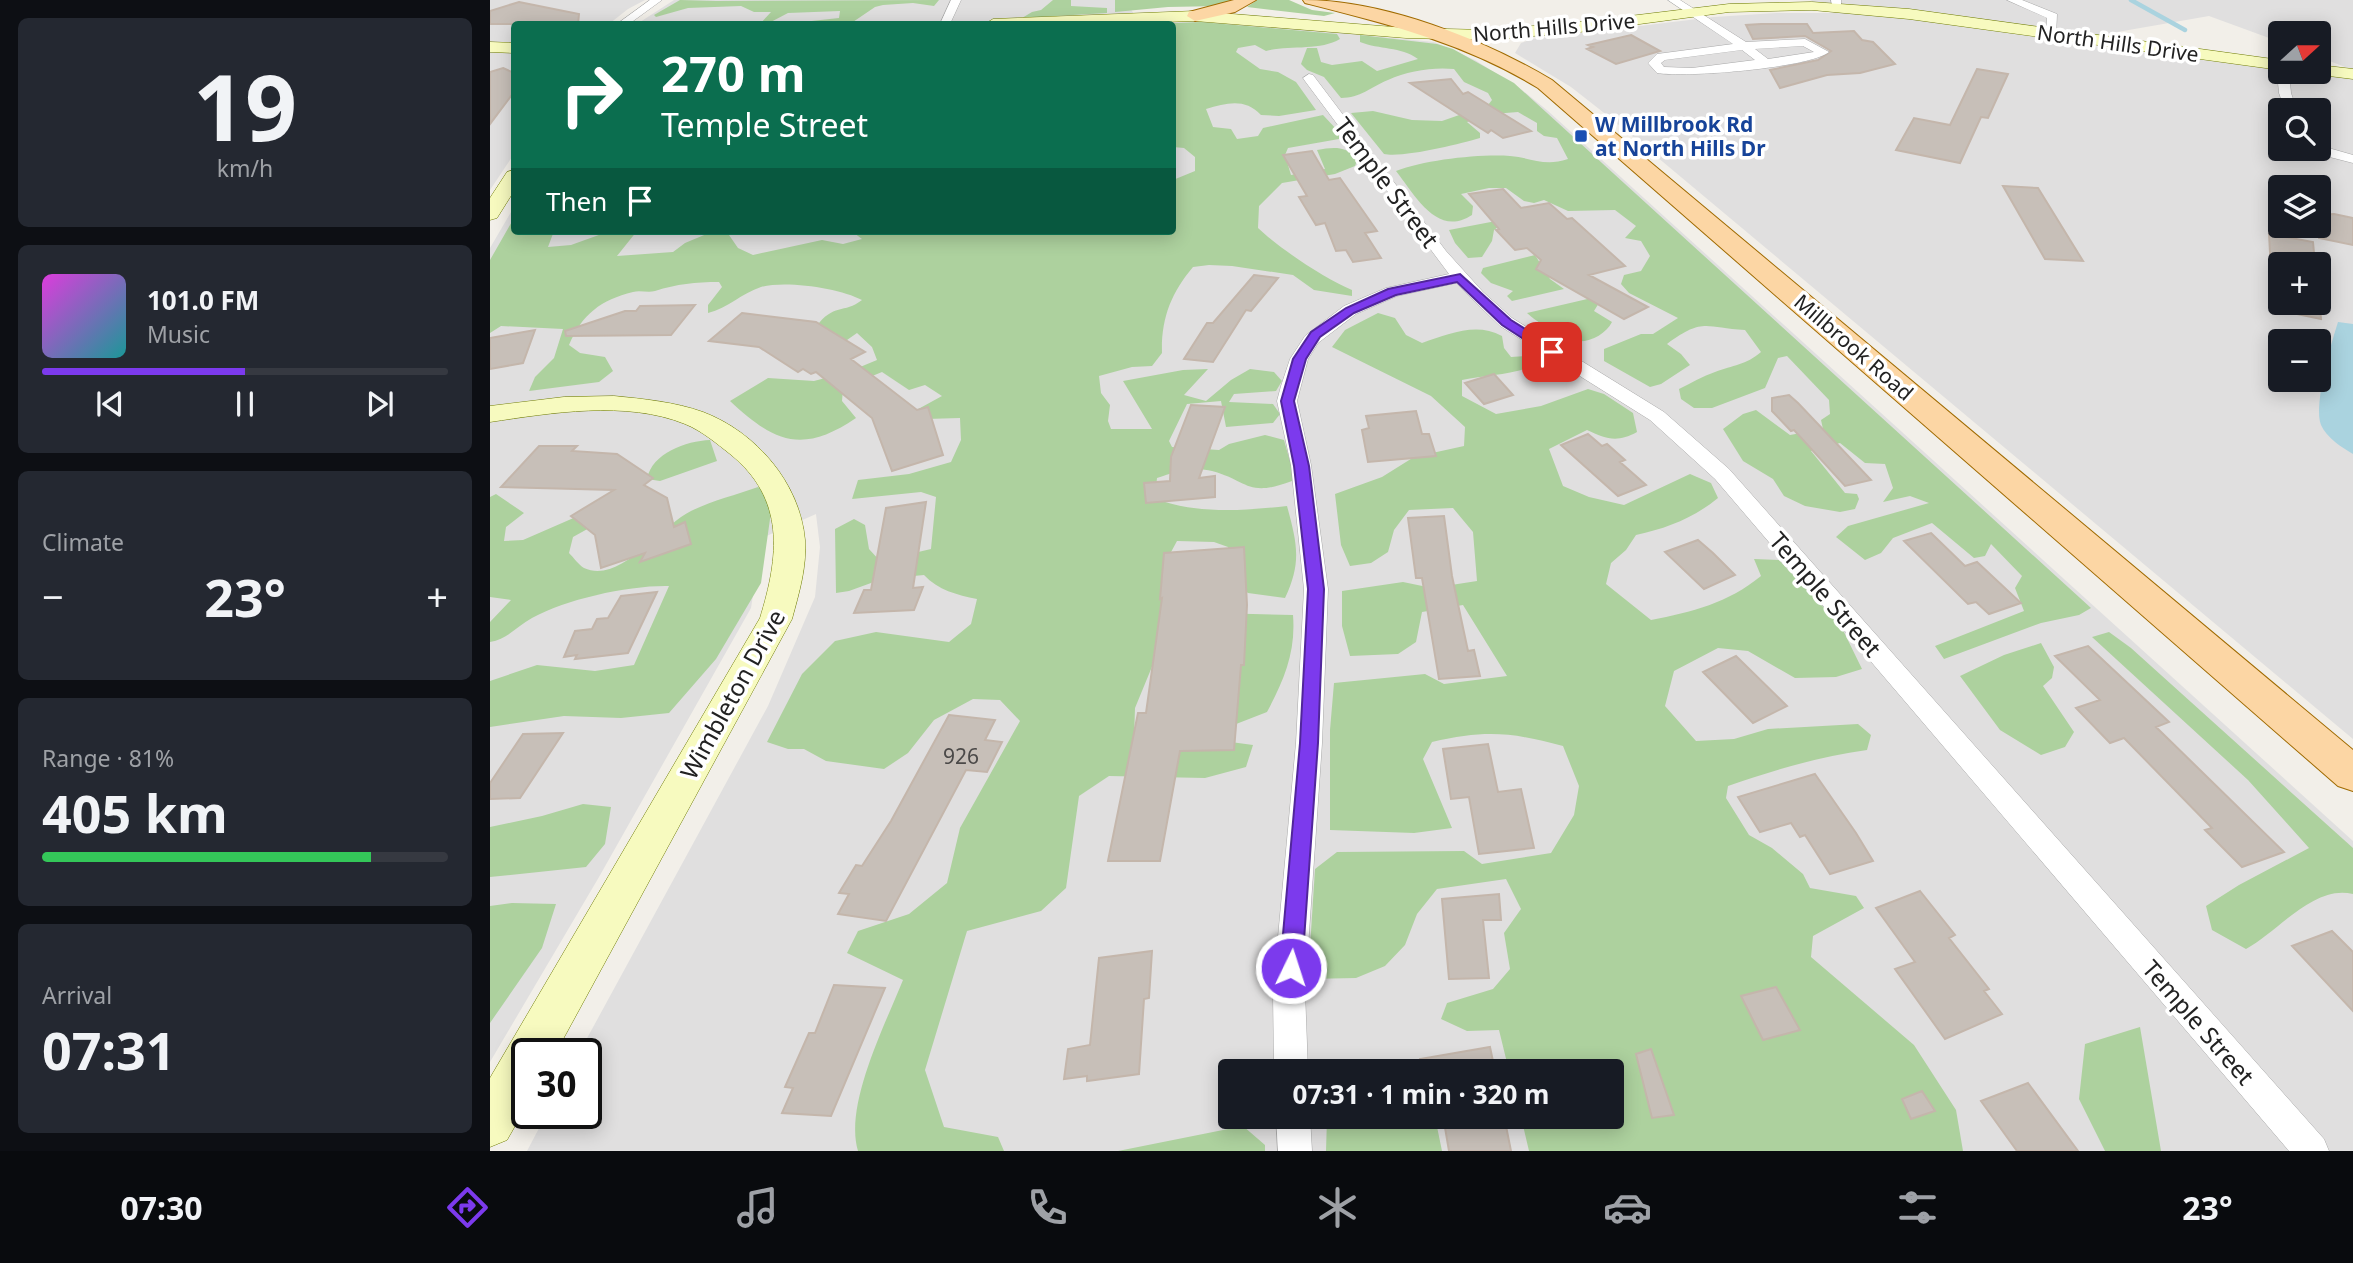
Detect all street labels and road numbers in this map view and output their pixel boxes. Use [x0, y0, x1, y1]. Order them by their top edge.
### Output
street label: North Hills Drive [1472, 6, 1636, 48]
street label: North Hills Drive [2036, 18, 2200, 68]
street label: Temple Street [1327, 110, 1447, 254]
street label: Millbrook Road [1789, 288, 1919, 406]
street label: Temple Street [1763, 525, 1890, 664]
street label: Wimbleton Drive [672, 603, 792, 785]
street label: Temple Street [2136, 953, 2263, 1092]

